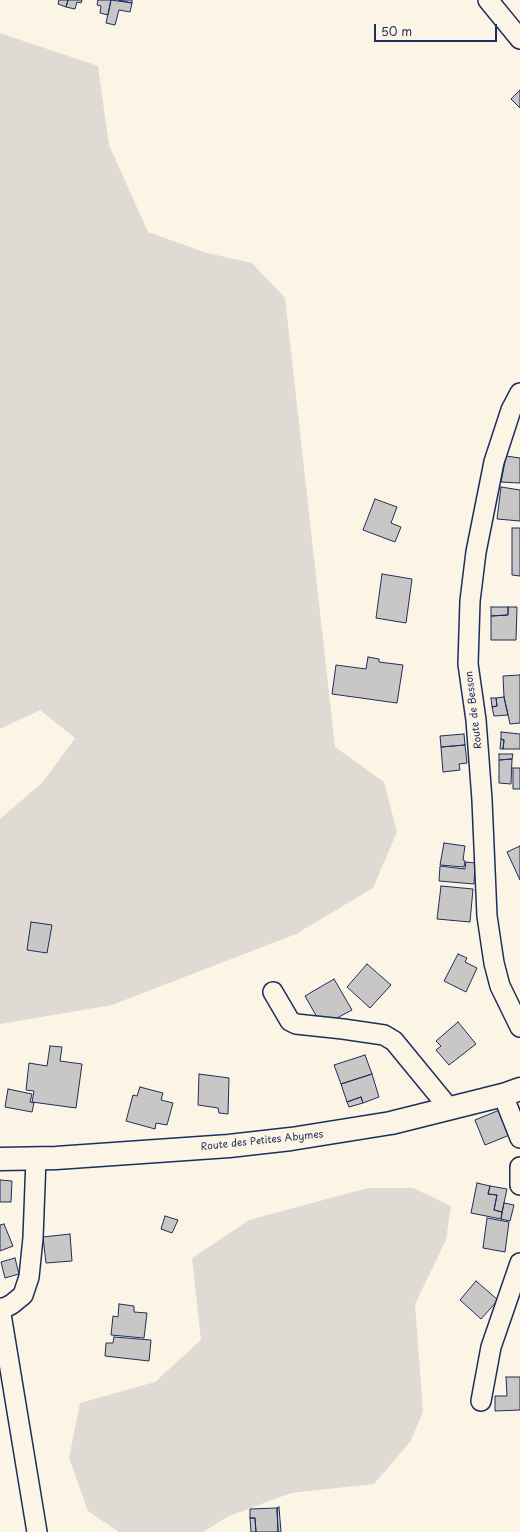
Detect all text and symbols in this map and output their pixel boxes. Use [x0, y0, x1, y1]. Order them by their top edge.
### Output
scale bar [376, 16, 499, 42]
text: 50 m [381, 22, 412, 40]
street label: Route de Besson [463, 670, 485, 750]
street label: Route des Petites Abymes [200, 1129, 324, 1153]

